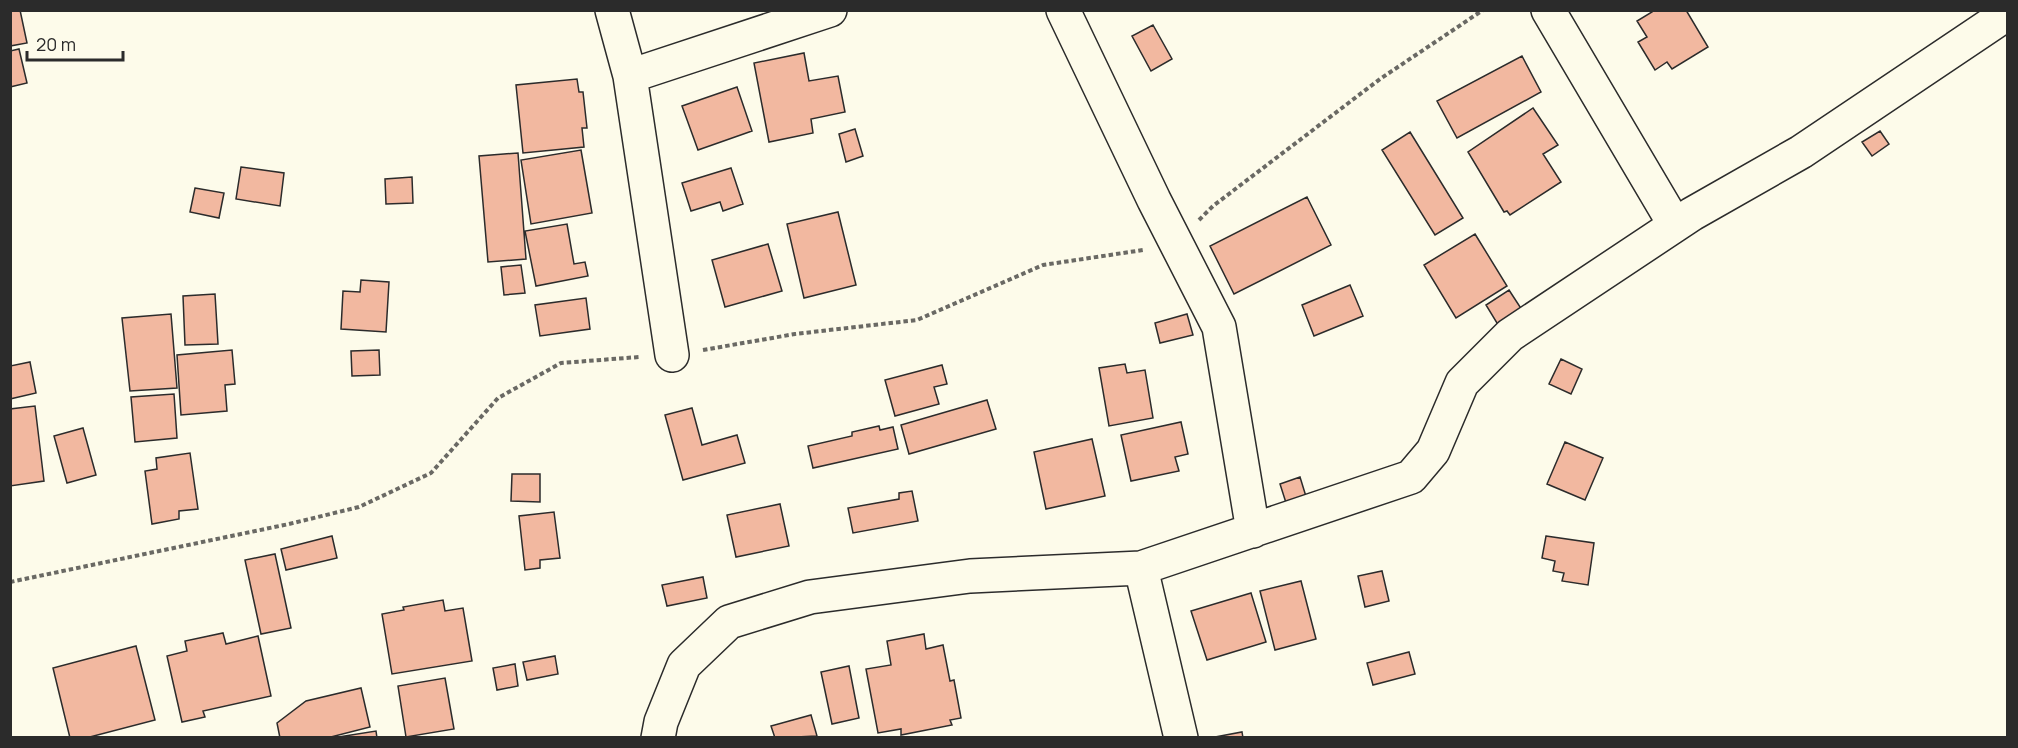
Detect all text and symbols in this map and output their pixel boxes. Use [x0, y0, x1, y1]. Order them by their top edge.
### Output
scale bar [27, 24, 123, 62]
text: 20 m [36, 32, 76, 56]

